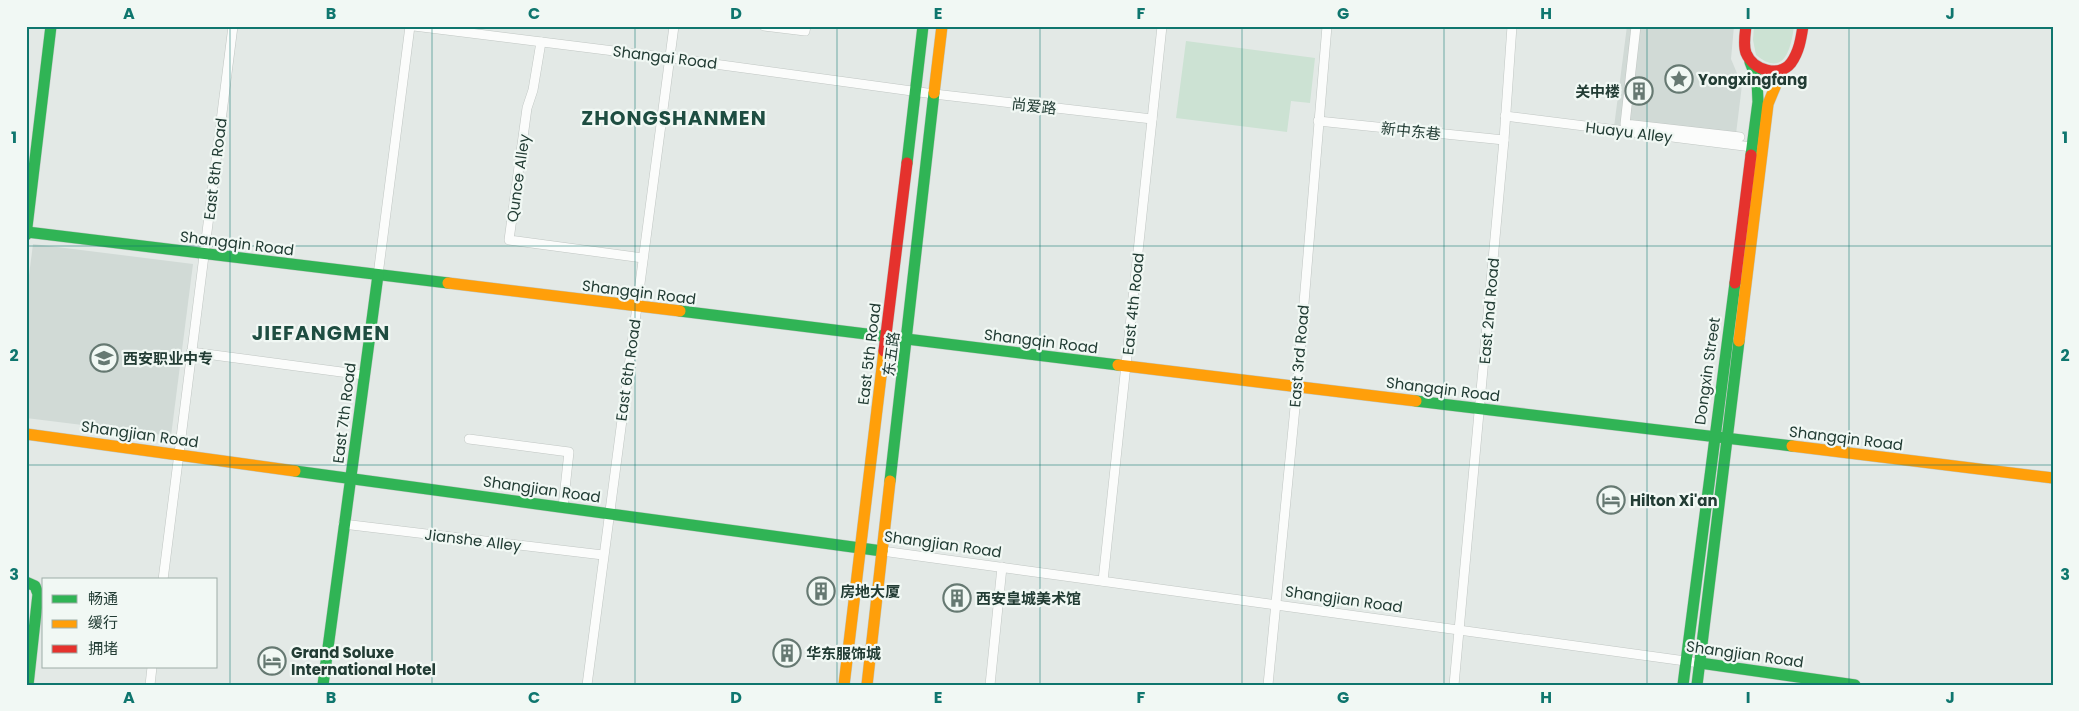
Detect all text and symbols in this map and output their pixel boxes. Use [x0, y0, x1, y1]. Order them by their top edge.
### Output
text: A [123, 2, 135, 25]
text: B [326, 2, 336, 25]
text: C [528, 2, 540, 25]
text: D [730, 2, 742, 25]
text: E [934, 2, 942, 25]
text: F [1137, 2, 1146, 25]
text: G [1337, 2, 1349, 25]
text: H [1540, 2, 1552, 25]
text: I [1746, 2, 1750, 25]
text: J [1945, 2, 1955, 25]
street label: Shangai Road [612, 40, 718, 74]
place icon: Yongxingfang [1664, 64, 1694, 94]
place label: Yongxingfang [1698, 69, 1807, 90]
building icon: 关中楼 [1624, 76, 1654, 106]
place label: 关中楼 [1575, 81, 1620, 102]
street label: 尚爱路 [1011, 93, 1057, 119]
district label: ZHONGSHANMEN [581, 104, 767, 132]
street label: Huayu Alley [1584, 116, 1674, 148]
street label: East 8th Road [198, 117, 232, 221]
street label: 新中东巷 [1380, 117, 1442, 145]
text: 1 [11, 126, 17, 149]
text: 1 [2062, 126, 2068, 149]
street label: Qunce Alley [501, 132, 535, 223]
street label: Shangqin Road [179, 226, 295, 260]
street label: East 4th Road [1117, 252, 1149, 356]
street label: East 2nd Road [1474, 257, 1504, 365]
street label: Shangqin Road [581, 275, 697, 309]
street label: East 5th Road [852, 302, 886, 406]
street label: East 3rd Road [1284, 304, 1314, 408]
street label: Dongxin Street [1689, 316, 1725, 426]
street label: East 6th Road [610, 318, 646, 422]
district label: JIEFANGMEN [252, 319, 390, 347]
street label: Shangqin Road [983, 324, 1099, 358]
street label: 东五路 [878, 330, 904, 378]
school or university icon: 西安职业中专 [89, 343, 119, 373]
text: 2 [9, 344, 19, 367]
text: 2 [2060, 344, 2070, 367]
place label: 西安职业中专 [123, 348, 213, 369]
street label: East 7th Road [327, 361, 361, 465]
street label: Shangqin Road [1385, 372, 1501, 406]
street label: Shangjian Road [80, 415, 200, 453]
street label: Shangqin Road [1788, 421, 1904, 455]
street label: Shangjian Road [482, 470, 602, 508]
hotel icon: Hilton Xi'an [1596, 485, 1626, 515]
place label: Hilton Xi'an [1630, 490, 1718, 511]
street label: Jianshe Alley [423, 524, 523, 556]
street label: Shangjian Road [883, 525, 1003, 563]
text: 3 [9, 563, 19, 586]
text: 3 [2060, 563, 2070, 586]
building icon: 房地大厦 [806, 576, 836, 606]
legend [42, 578, 218, 668]
street label: Shangjian Road [1284, 580, 1404, 618]
place label: 房地大厦 [840, 581, 900, 602]
building icon: 西安皇城美术馆 [942, 583, 972, 613]
text: 畅通 [88, 588, 118, 609]
place label: 西安皇城美术馆 [976, 588, 1081, 609]
text: 缓行 [88, 612, 118, 633]
street label: Shangjian Road [1685, 635, 1805, 673]
text: 拥堵 [88, 638, 118, 659]
building icon: 华东服饰城 [772, 638, 802, 668]
place label: Grand Soluxe International Hotel [291, 642, 436, 680]
place label: 华东服饰城 [806, 643, 881, 664]
hotel icon: Grand Soluxe International Hotel [257, 646, 287, 676]
text: A [123, 686, 135, 709]
text: B [326, 686, 336, 709]
text: C [528, 686, 540, 709]
text: D [730, 686, 742, 709]
text: E [934, 686, 942, 709]
text: F [1137, 686, 1146, 709]
text: G [1337, 686, 1349, 709]
text: H [1540, 686, 1552, 709]
text: I [1746, 686, 1750, 709]
text: J [1945, 686, 1955, 709]

